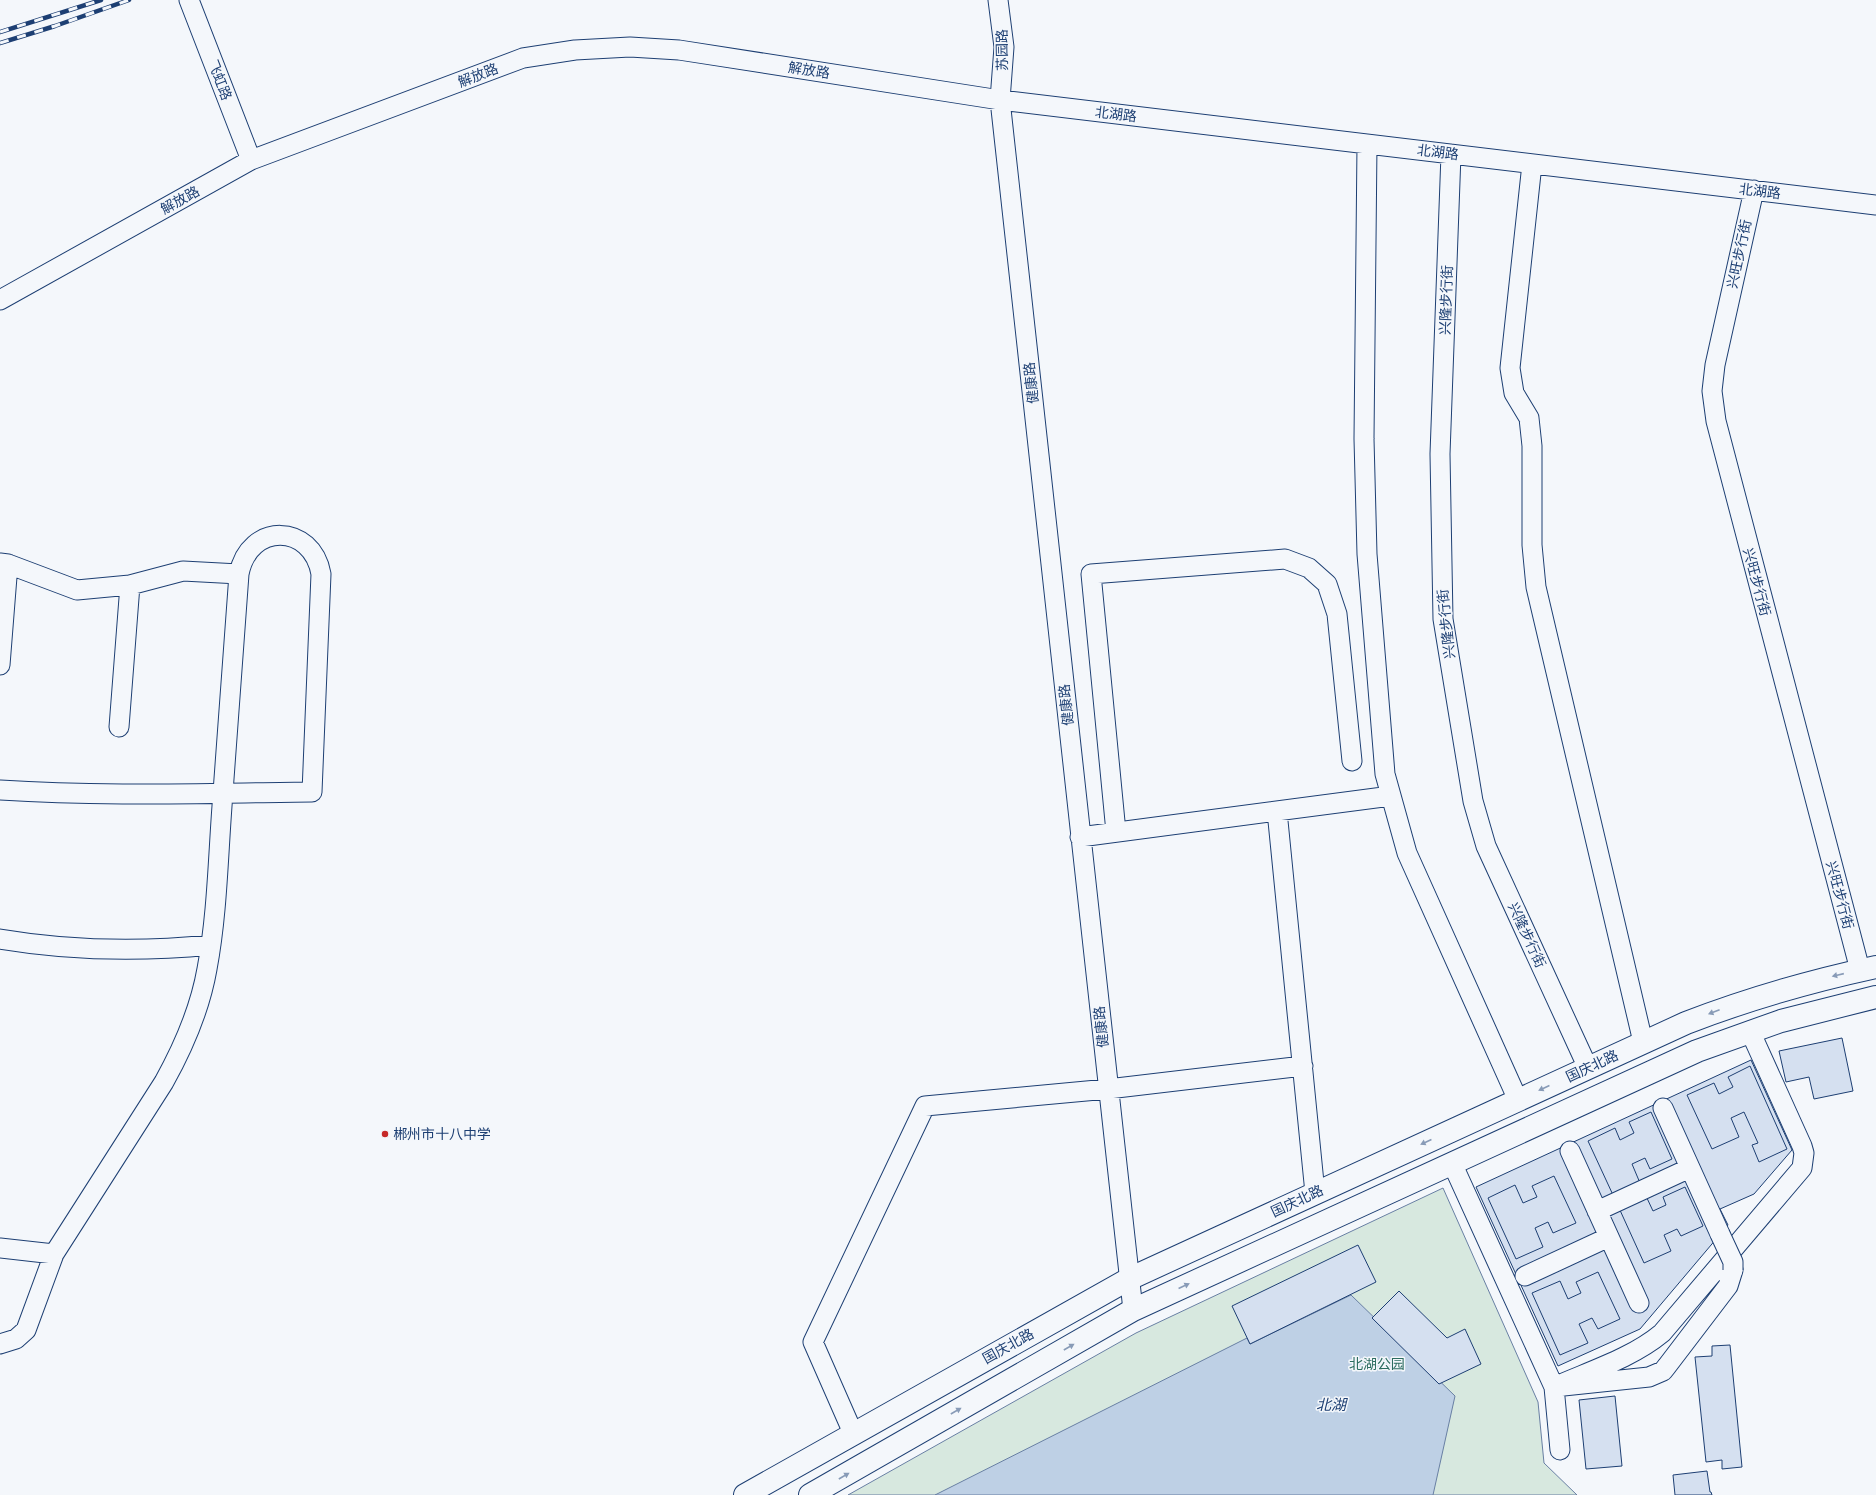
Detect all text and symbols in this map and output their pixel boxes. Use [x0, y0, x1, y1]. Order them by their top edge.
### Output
street label: 苏园路 [992, 29, 1012, 71]
street label: 飞虹路 [203, 57, 237, 103]
street label: 解放路 [787, 57, 831, 83]
street label: 解放路 [455, 58, 501, 92]
street label: 北湖路 [1094, 102, 1138, 126]
street label: 北湖路 [1416, 140, 1460, 164]
street label: 北湖路 [1738, 179, 1782, 203]
street label: 解放路 [157, 181, 203, 219]
street label: 兴旺步行街 [1722, 218, 1756, 290]
street label: 兴隆步行街 [1435, 265, 1457, 335]
street label: 健康路 [1019, 361, 1043, 405]
street label: 兴旺步行街 [1738, 546, 1776, 618]
street label: 兴隆步行街 [1432, 588, 1460, 660]
street label: 健康路 [1054, 683, 1078, 727]
street label: 兴旺步行街 [1821, 859, 1859, 931]
street label: 兴隆步行街 [1503, 899, 1551, 971]
one-way arrow [1832, 973, 1844, 979]
street label: 健康路 [1089, 1005, 1113, 1049]
one-way arrow [1707, 1010, 1719, 1016]
street label: 国庆北路 [1562, 1045, 1622, 1087]
one-way arrow [1538, 1085, 1549, 1091]
place label: 郴州市十八中学 [393, 1124, 491, 1144]
marker: 郴州市十八中学 [380, 1129, 390, 1139]
one-way arrow [1420, 1139, 1431, 1145]
street label: 国庆北路 [1267, 1180, 1327, 1222]
one-way arrow [1179, 1283, 1190, 1289]
street label: 国庆北路 [979, 1324, 1037, 1368]
one-way arrow [1063, 1343, 1075, 1350]
park label: 北湖公园 [1349, 1354, 1405, 1374]
water label: 北湖 [1316, 1394, 1348, 1416]
one-way arrow [950, 1408, 962, 1415]
one-way arrow [838, 1472, 849, 1479]

